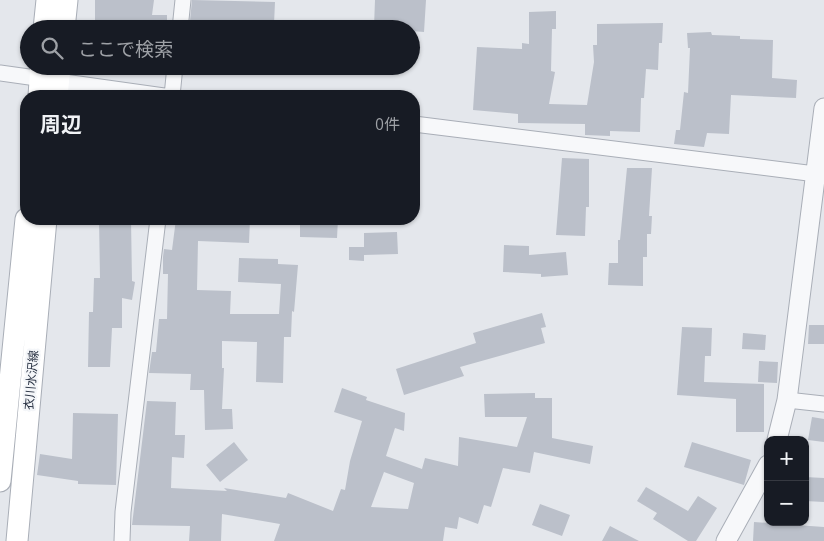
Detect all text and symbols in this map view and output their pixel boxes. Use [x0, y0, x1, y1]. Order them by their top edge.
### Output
search box [20, 20, 420, 75]
icon: search [38, 34, 66, 62]
text: ここで検索 [78, 38, 173, 60]
text: 周辺 [40, 112, 82, 136]
text: 0件 [375, 115, 400, 133]
street label: 衣川水沢線 [22, 350, 40, 410]
map controls [764, 436, 809, 526]
button: + [764, 436, 809, 481]
button: − [764, 481, 809, 526]

